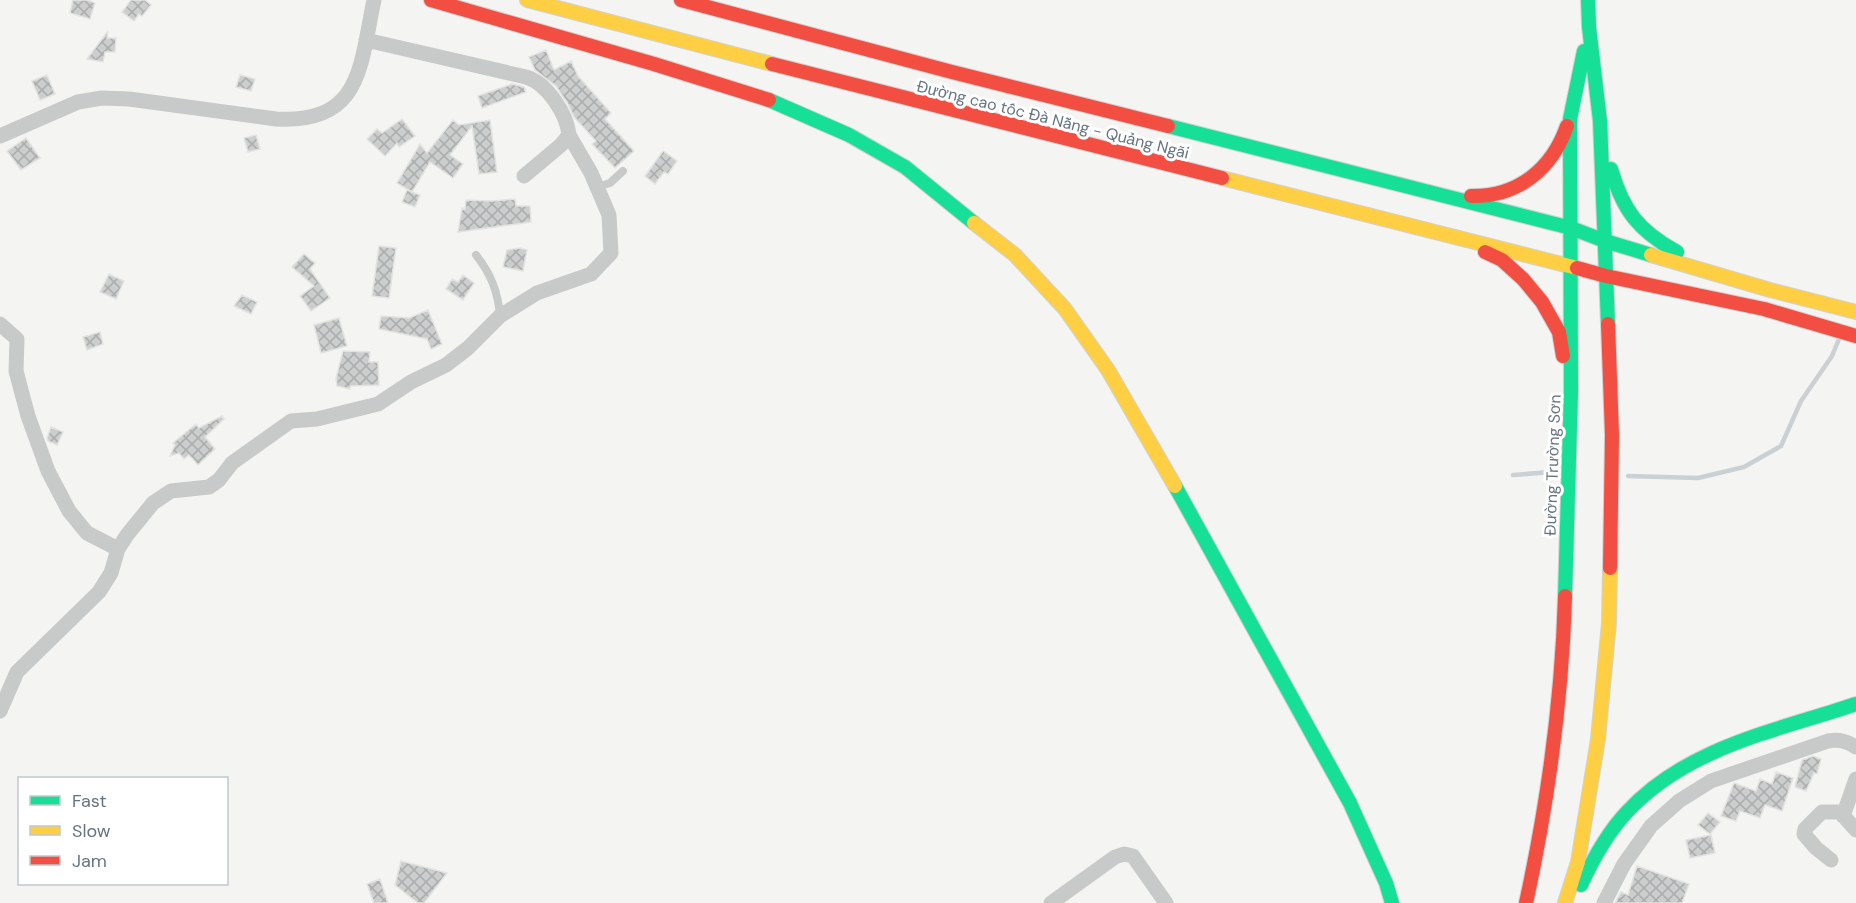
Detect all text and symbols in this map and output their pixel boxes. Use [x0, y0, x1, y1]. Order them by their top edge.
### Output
street label: Đường cao tốc Đà Nẵng - Quảng Ngãi [914, 75, 1191, 164]
street label: Đường Trường Sơn [1540, 394, 1565, 536]
legend [18, 777, 228, 885]
text: Fast [72, 789, 107, 813]
text: Slow [72, 819, 111, 843]
text: Jam [72, 849, 107, 873]

